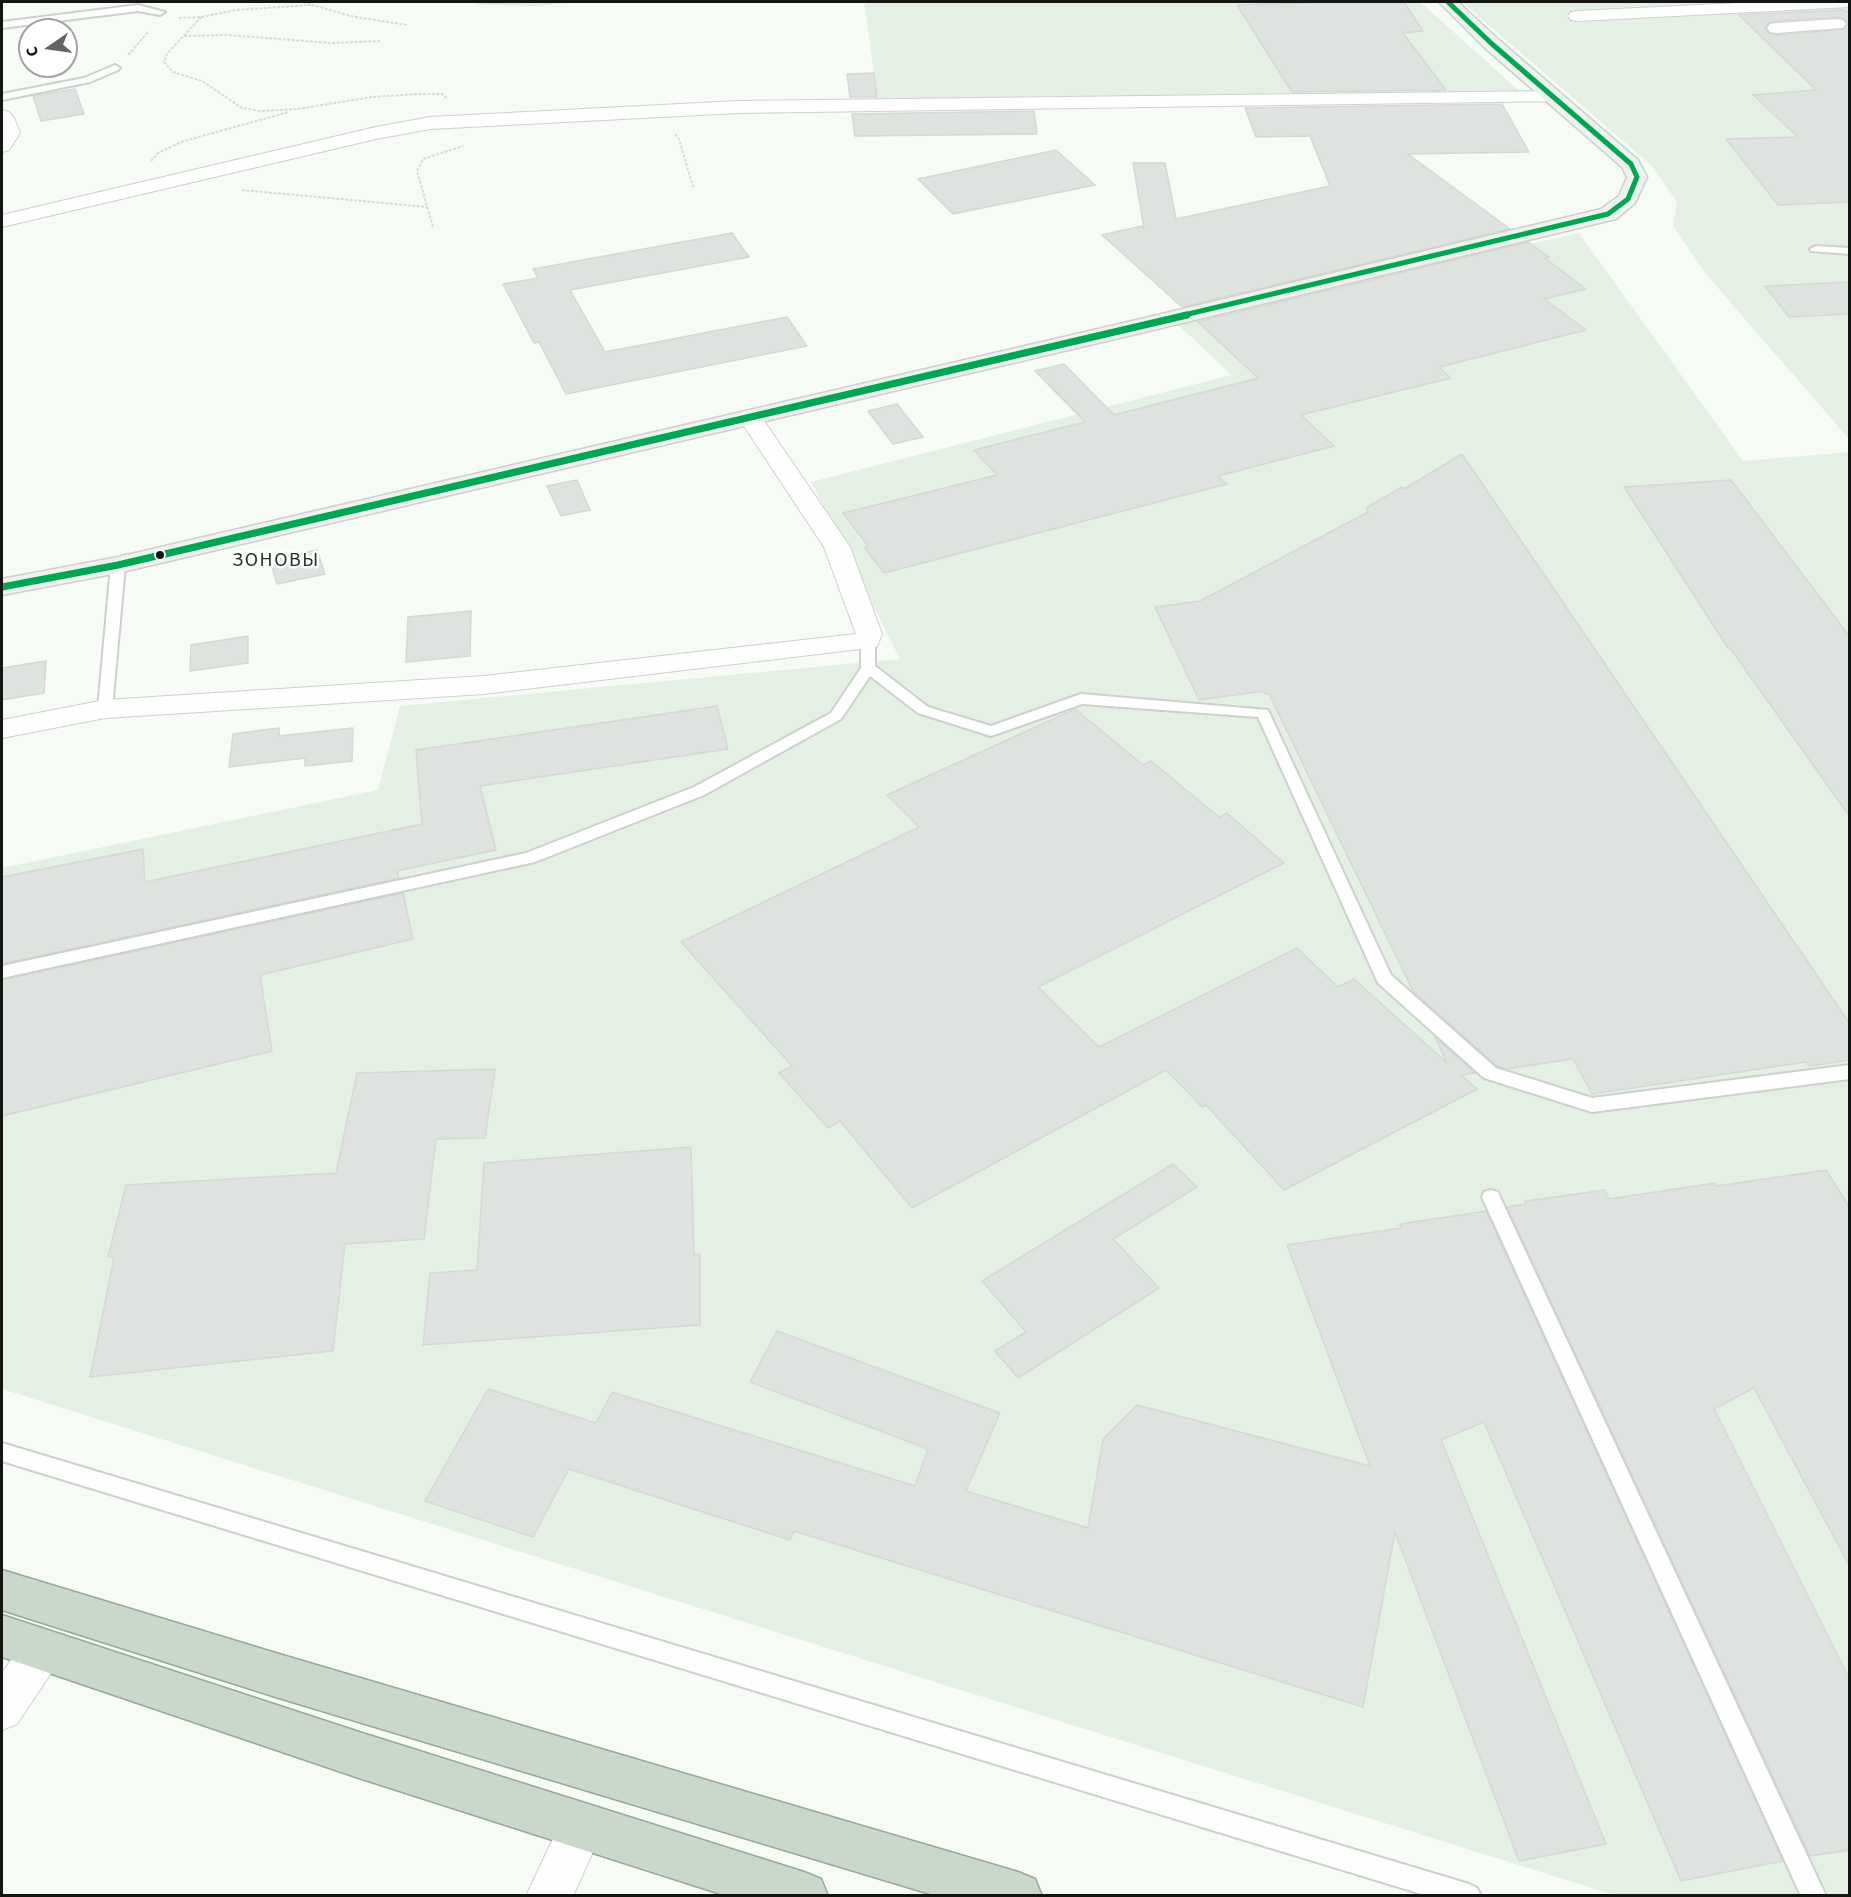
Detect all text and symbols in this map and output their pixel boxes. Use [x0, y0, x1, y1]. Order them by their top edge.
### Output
north arrow [18, 18, 78, 78]
text: С [21, 45, 44, 59]
unlabelled marker [154, 549, 166, 561]
district label: ЗОНОВЫ [232, 550, 320, 574]

